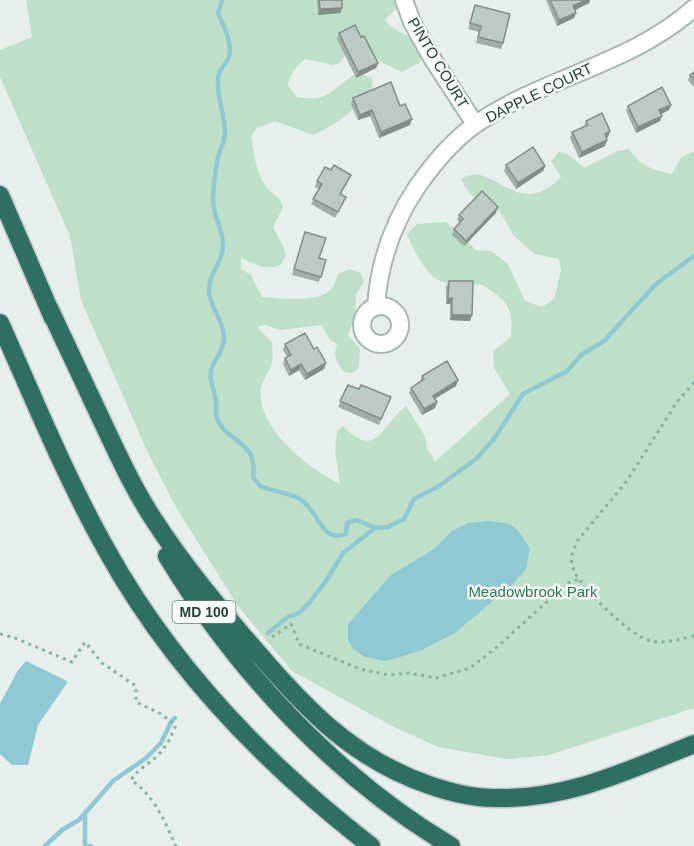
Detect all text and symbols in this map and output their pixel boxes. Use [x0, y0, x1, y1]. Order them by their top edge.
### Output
street label: PINTO COURT [405, 14, 472, 111]
street label: DAPPLE COURT [483, 59, 595, 126]
park label: Meadowbrook Park [468, 583, 598, 600]
road number: MD 100 [172, 601, 236, 623]

